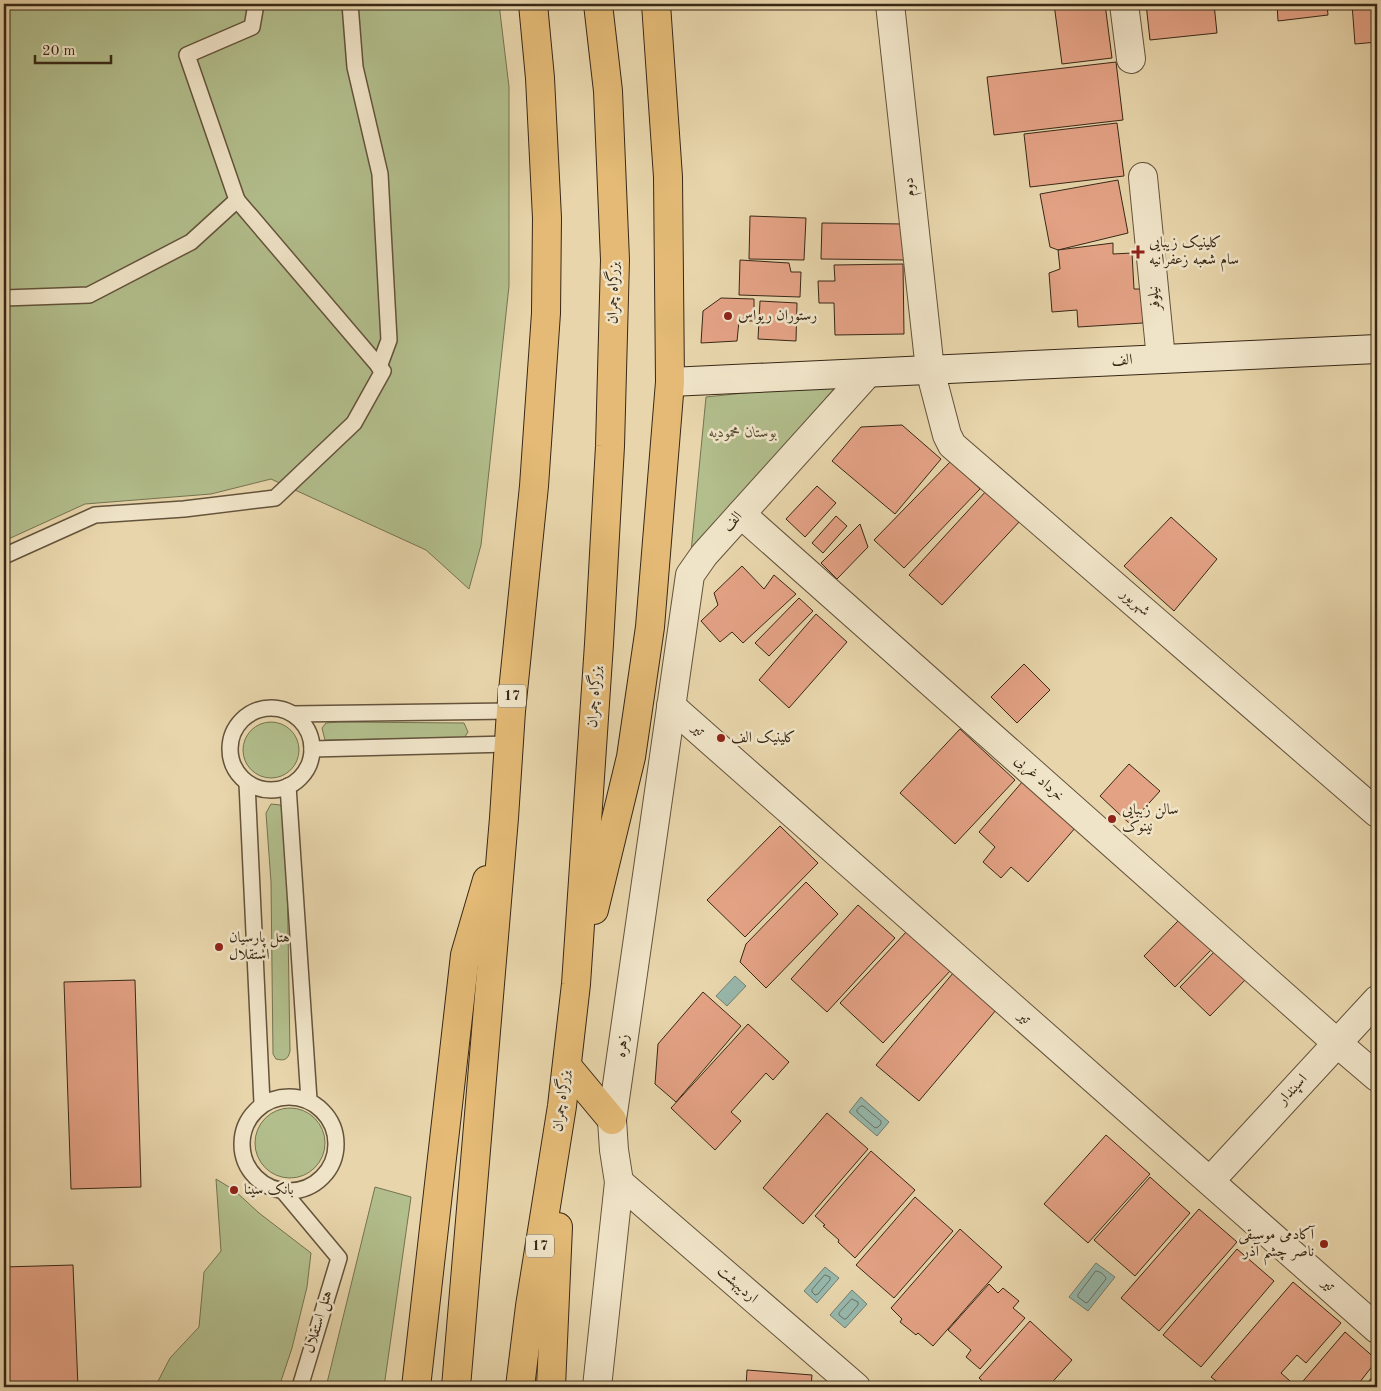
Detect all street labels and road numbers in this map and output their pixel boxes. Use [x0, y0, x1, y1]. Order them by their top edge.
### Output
street label: دوم [902, 176, 922, 197]
street label: بزرگراه چمران [602, 261, 623, 324]
street label: نیلوفر [1146, 285, 1165, 313]
street label: الف [1111, 353, 1133, 369]
street label: الف [720, 509, 746, 535]
street label: شهریور [1115, 585, 1152, 620]
street label: بزرگراه چمران [581, 665, 606, 729]
road number: 17 [498, 684, 526, 708]
street label: تیر [687, 719, 707, 739]
street label: خرداد غربی [1010, 753, 1067, 806]
street label: تیر [1013, 1007, 1033, 1027]
street label: زهره [614, 1033, 633, 1059]
street label: بزرگراه چمران [547, 1068, 574, 1133]
street label: اسپندار [1274, 1072, 1312, 1111]
road number: 17 [526, 1234, 554, 1258]
street label: اردیبهشت [713, 1264, 760, 1307]
street label: تیر [1317, 1274, 1337, 1294]
street label: هتل استقلال [302, 1289, 338, 1356]

